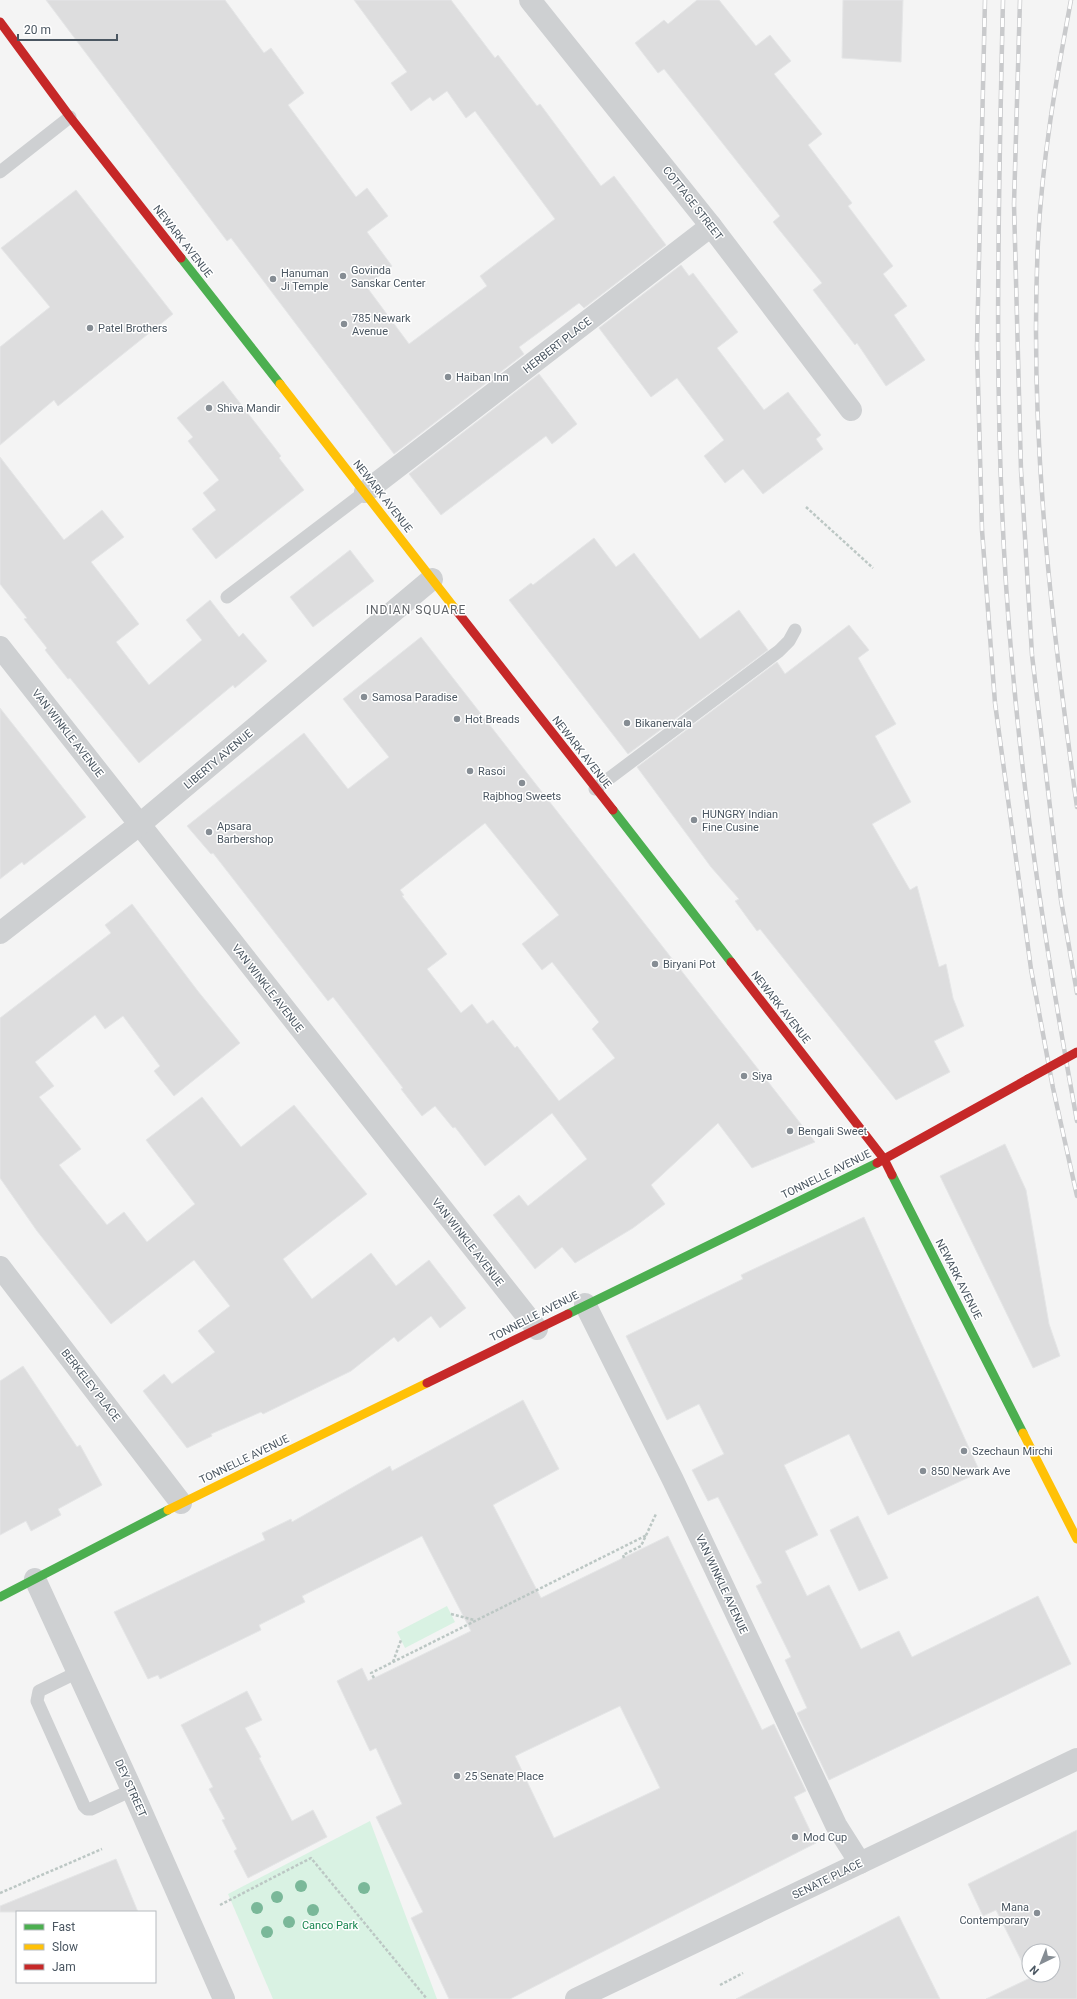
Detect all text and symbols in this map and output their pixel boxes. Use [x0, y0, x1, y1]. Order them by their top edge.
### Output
scale bar [18, 16, 117, 42]
text: 20 m [24, 23, 51, 37]
street label: COTTAGE STREET [660, 164, 726, 243]
street label: NEWARK AVENUE [150, 202, 215, 280]
place label: Govinda Sanskar Center [351, 264, 426, 290]
place label: Hanuman Ji Temple [281, 267, 329, 293]
marker: Govinda Sanskar Center [338, 271, 348, 281]
marker: Hanuman Ji Temple [268, 274, 278, 284]
place label: 785 Newark Avenue [352, 312, 411, 338]
street label: HERBERT PLACE [521, 315, 594, 376]
marker: 785 Newark Avenue [339, 319, 349, 329]
place label: Patel Brothers [98, 322, 168, 335]
marker: Patel Brothers [85, 323, 95, 333]
place label: Haiban Inn [456, 371, 509, 384]
marker: Haiban Inn [443, 372, 453, 382]
place label: Shiva Mandir [217, 402, 281, 415]
marker: Shiva Mandir [204, 403, 214, 413]
street label: NEWARK AVENUE [350, 457, 415, 535]
district label: INDIAN SQUARE [366, 603, 466, 617]
street label: VAN WINKLE AVENUE [29, 687, 106, 780]
place label: Samosa Paradise [372, 691, 458, 704]
marker: Samosa Paradise [359, 692, 369, 702]
place label: Hot Breads [465, 713, 520, 726]
street label: NEWARK AVENUE [549, 713, 614, 791]
marker: Hot Breads [452, 714, 462, 724]
place label: Bikanervala [635, 717, 692, 730]
marker: Bikanervala [622, 718, 632, 728]
street label: LIBERTY AVENUE [181, 727, 255, 792]
place label: Rasoi [478, 765, 505, 778]
marker: Rasoi [465, 766, 475, 776]
marker: Rajbhog Sweets [517, 778, 527, 788]
place label: Rajbhog Sweets [483, 790, 562, 803]
place label: HUNGRY Indian Fine Cusine [702, 808, 778, 834]
marker: HUNGRY Indian Fine Cusine [689, 815, 699, 825]
place label: Apsara Barbershop [217, 820, 274, 846]
marker: Apsara Barbershop [204, 827, 214, 837]
street label: VAN WINKLE AVENUE [229, 942, 306, 1035]
place label: Biryani Pot [663, 958, 716, 971]
marker: Biryani Pot [650, 959, 660, 969]
street label: NEWARK AVENUE [748, 968, 813, 1046]
place label: Siya [752, 1070, 772, 1083]
marker: Siya [739, 1071, 749, 1081]
place label: Bengali Sweet [798, 1125, 867, 1138]
marker: Bengali Sweet [785, 1126, 795, 1136]
street label: TONNELLE AVENUE [779, 1147, 873, 1202]
street label: VAN WINKLE AVENUE [429, 1196, 506, 1289]
street label: NEWARK AVENUE [933, 1237, 984, 1322]
street label: TONNELLE AVENUE [488, 1288, 581, 1344]
street label: BERKELEY PLACE [58, 1347, 123, 1424]
street label: TONNELLE AVENUE [197, 1432, 291, 1487]
place label: Szechaun Mirchi [972, 1445, 1053, 1458]
marker: Szechaun Mirchi [959, 1446, 969, 1456]
place label: 850 Newark Ave [931, 1465, 1010, 1478]
marker: 850 Newark Ave [918, 1466, 928, 1476]
street label: VAN WINKLE AVENUE [693, 1533, 750, 1636]
street label: DEY STREET [112, 1757, 149, 1819]
place label: 25 Senate Place [465, 1770, 544, 1783]
marker: 25 Senate Place [452, 1771, 462, 1781]
place label: Mod Cup [803, 1831, 847, 1844]
marker: Mod Cup [790, 1832, 800, 1842]
street label: SENATE PLACE [790, 1857, 864, 1902]
place label: Mana Contemporary [959, 1901, 1030, 1927]
marker: Mana Contemporary [1032, 1908, 1042, 1918]
legend [16, 1911, 156, 1983]
park label: Canco Park [302, 1919, 358, 1932]
text: Fast [52, 1920, 75, 1934]
text: Slow [52, 1940, 78, 1954]
north arrow [1021, 1943, 1061, 1983]
text: Jam [52, 1960, 76, 1974]
text: N [1027, 1962, 1042, 1977]

